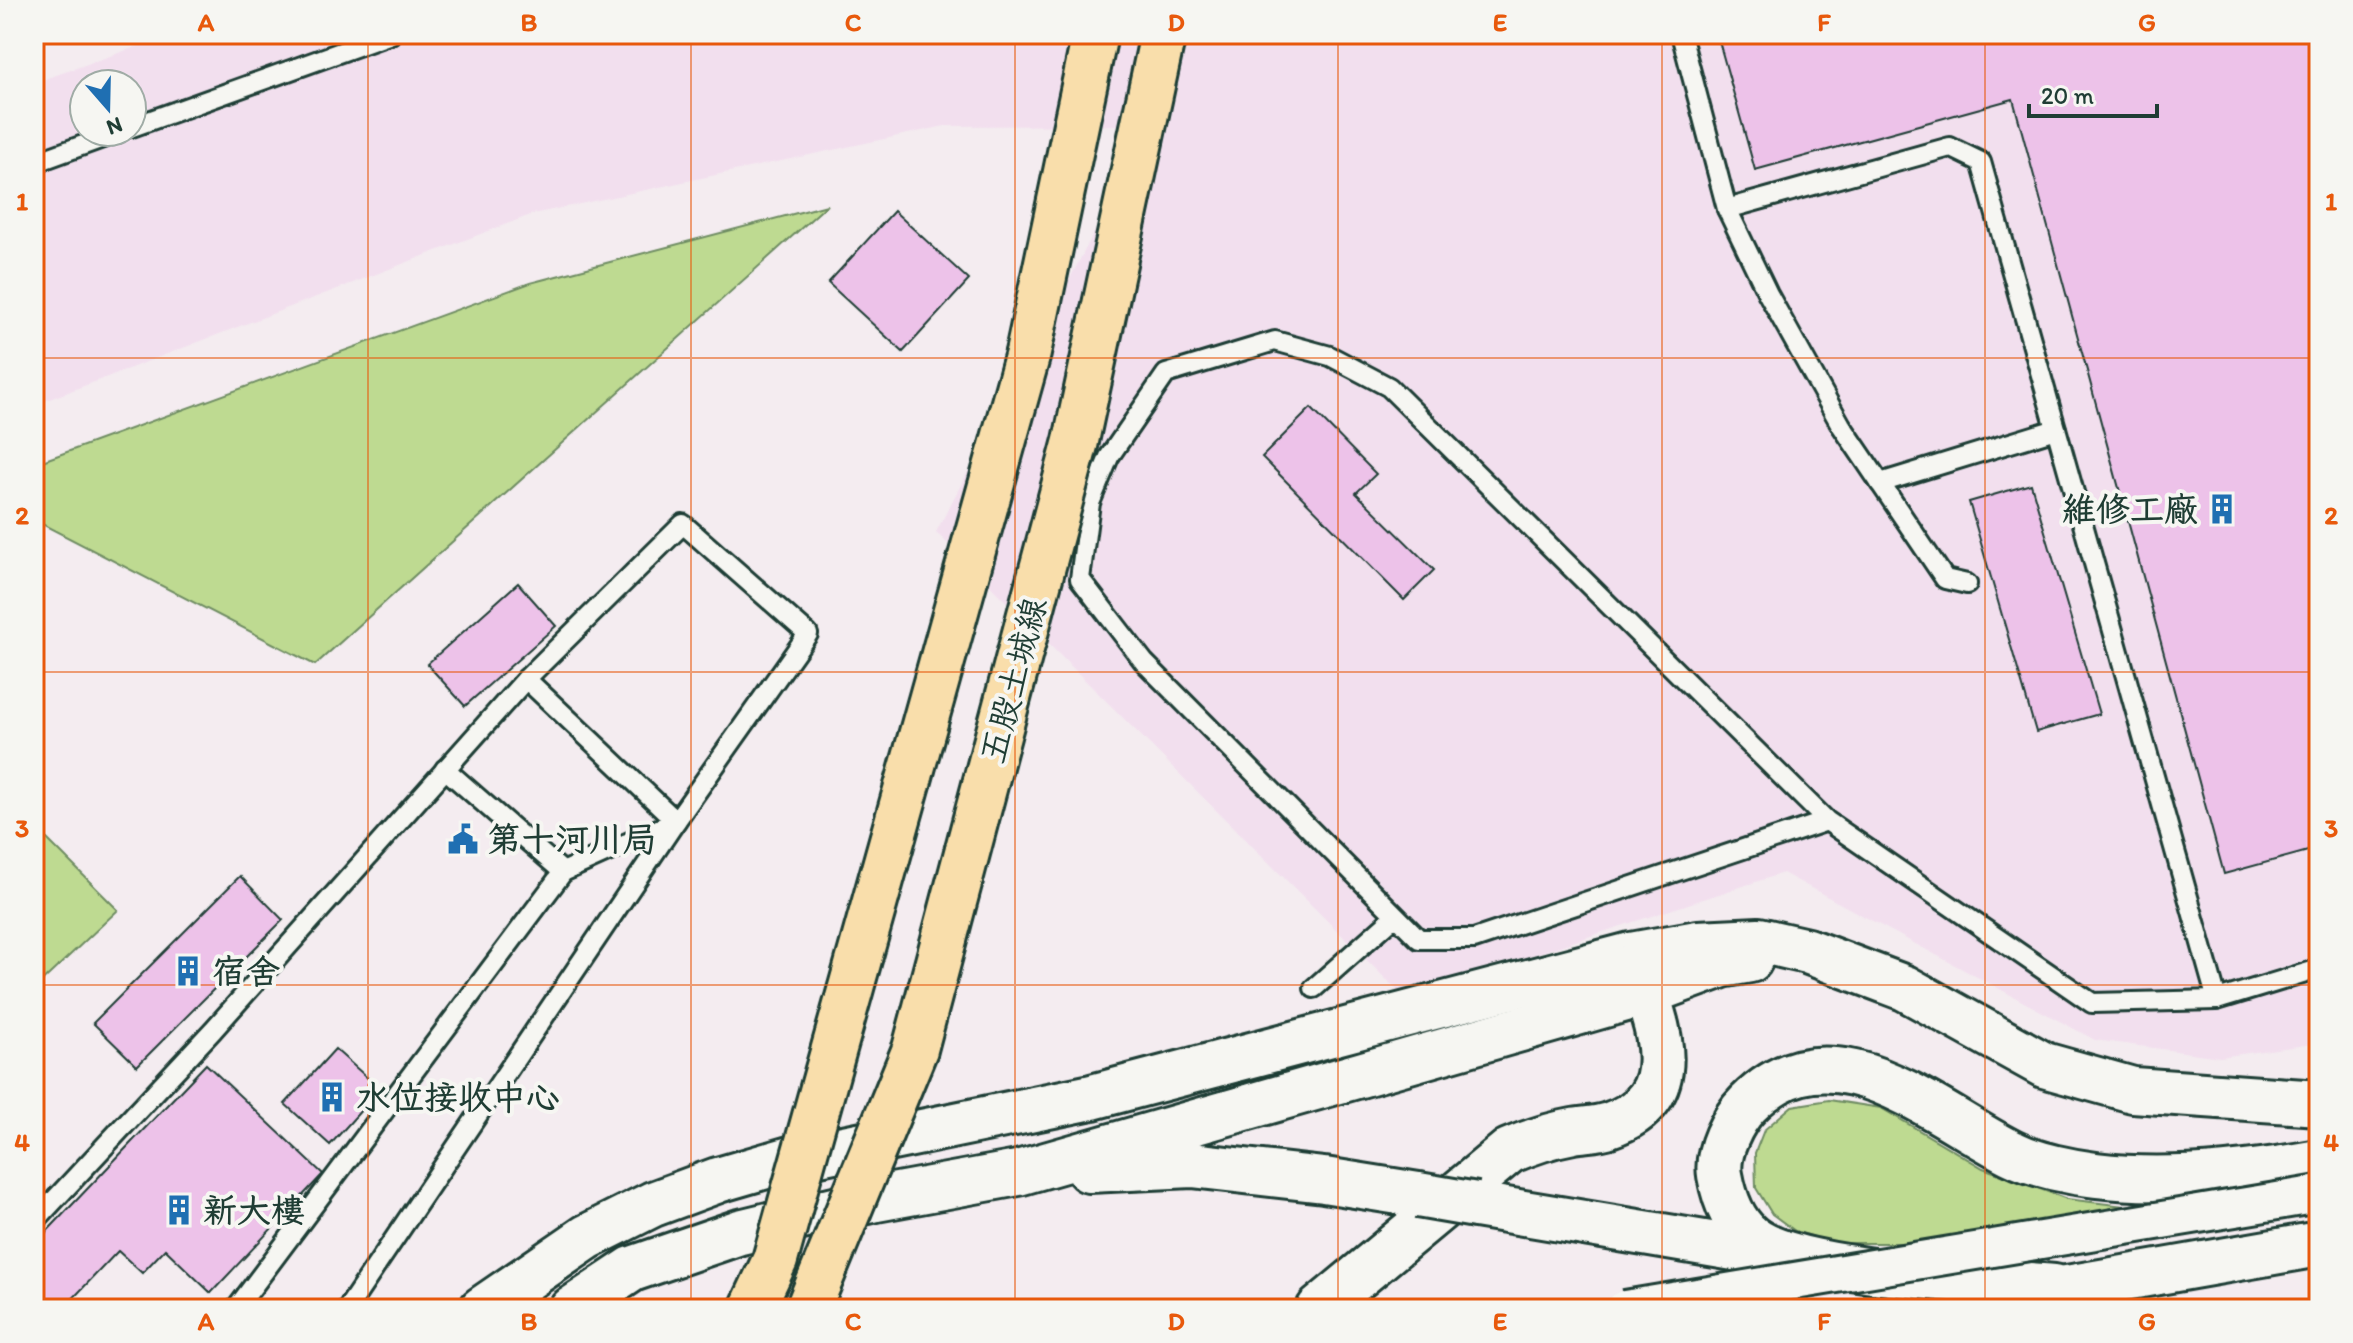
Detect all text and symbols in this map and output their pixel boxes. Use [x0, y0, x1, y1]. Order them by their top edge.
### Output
text: A [197, 6, 215, 38]
text: B [521, 6, 538, 38]
text: C [845, 6, 862, 38]
text: D [1167, 6, 1185, 38]
text: E [1493, 6, 1507, 38]
text: F [1817, 6, 1831, 38]
text: G [2138, 6, 2156, 38]
north arrow [68, 68, 148, 148]
scale bar [2029, 68, 2157, 118]
text: 20 m [2041, 81, 2094, 110]
text: N [103, 111, 126, 142]
text: 1 [16, 185, 28, 217]
text: 1 [2325, 185, 2337, 217]
place label: 維修工廠 [2062, 489, 2198, 530]
building icon: 維修工廠 [2205, 492, 2239, 526]
text: 2 [15, 499, 29, 531]
text: 2 [2324, 499, 2338, 531]
street label: 五股土城線 [972, 593, 1055, 768]
text: 3 [15, 812, 29, 844]
text: 3 [2324, 812, 2338, 844]
place label: 第十河川局 [487, 819, 657, 860]
public building icon: 第十河川局 [446, 822, 480, 856]
place label: 宿舍 [212, 951, 280, 992]
building icon: 宿舍 [171, 954, 205, 988]
place label: 水位接收中心 [356, 1077, 560, 1118]
building icon: 水位接收中心 [315, 1080, 349, 1114]
text: 4 [14, 1126, 30, 1158]
text: 4 [2323, 1126, 2339, 1158]
place label: 新大樓 [203, 1190, 305, 1231]
building icon: 新大樓 [162, 1193, 196, 1227]
text: A [197, 1305, 215, 1337]
text: B [521, 1305, 538, 1337]
text: C [845, 1305, 862, 1337]
text: D [1167, 1305, 1185, 1337]
text: E [1493, 1305, 1507, 1337]
text: F [1817, 1305, 1831, 1337]
text: G [2138, 1305, 2156, 1337]

